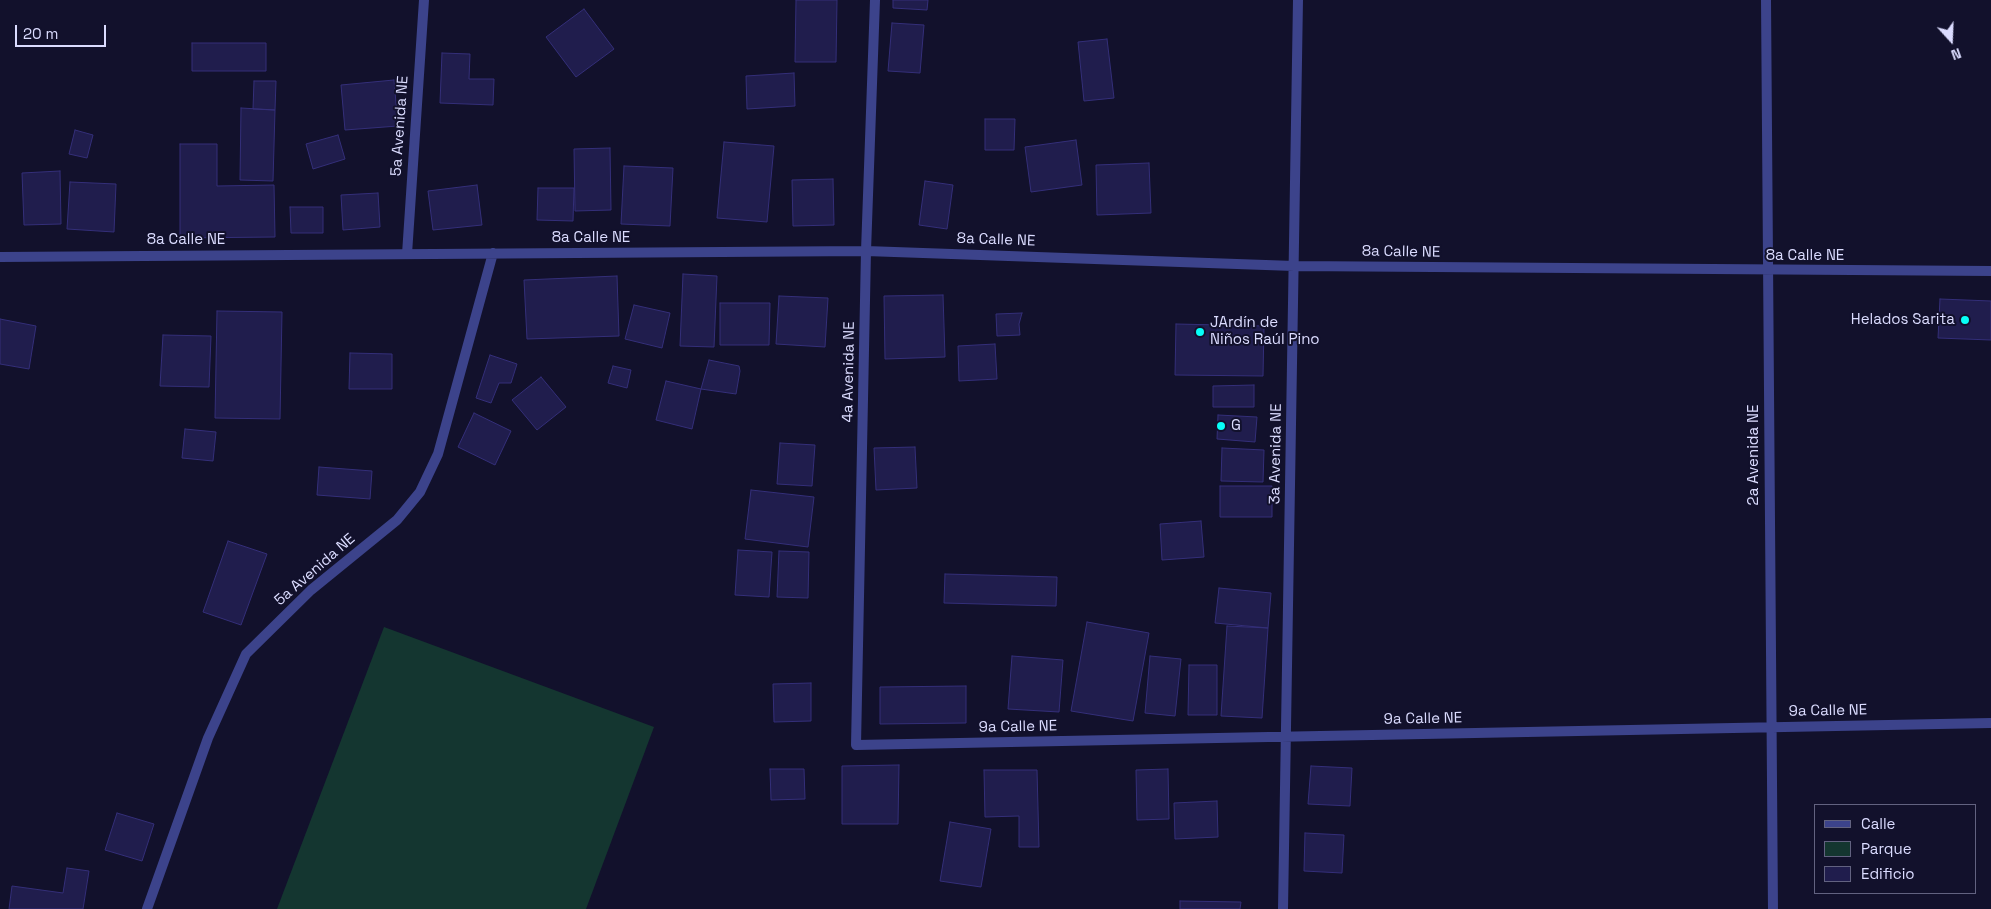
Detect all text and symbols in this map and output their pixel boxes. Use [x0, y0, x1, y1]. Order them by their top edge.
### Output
scale bar [18, 15, 109, 47]
north arrow [1926, 15, 1976, 65]
text: 20 m [23, 24, 58, 43]
text: N [1949, 44, 1964, 64]
street label: 5a Avenida NE [388, 75, 412, 177]
street label: 8a Calle NE [552, 229, 630, 247]
street label: 8a Calle NE [956, 230, 1036, 250]
street label: 8a Calle NE [147, 231, 225, 249]
street label: 8a Calle NE [1362, 242, 1440, 262]
street label: 8a Calle NE [1766, 247, 1844, 265]
place label: Helados Sarita [1851, 311, 1955, 329]
place label: JArdín de Niños Raúl Pino [1210, 314, 1320, 349]
marker: Helados Sarita [1959, 314, 1971, 326]
street label: 4a Avenida NE [839, 321, 859, 423]
marker: JArdín de Niños Raúl Pino [1194, 326, 1206, 338]
street label: 3a Avenida NE [1266, 403, 1286, 505]
street label: 2a Avenida NE [1745, 405, 1763, 505]
place label: G [1231, 417, 1241, 435]
marker: G [1215, 420, 1227, 432]
street label: 5a Avenida NE [271, 530, 359, 610]
street label: 9a Calle NE [1789, 701, 1867, 721]
street label: 9a Calle NE [1384, 709, 1462, 729]
street label: 9a Calle NE [979, 717, 1057, 737]
legend [1814, 804, 1976, 894]
text: Calle [1861, 814, 1896, 833]
text: Parque [1861, 839, 1912, 858]
text: Edificio [1861, 864, 1915, 883]

